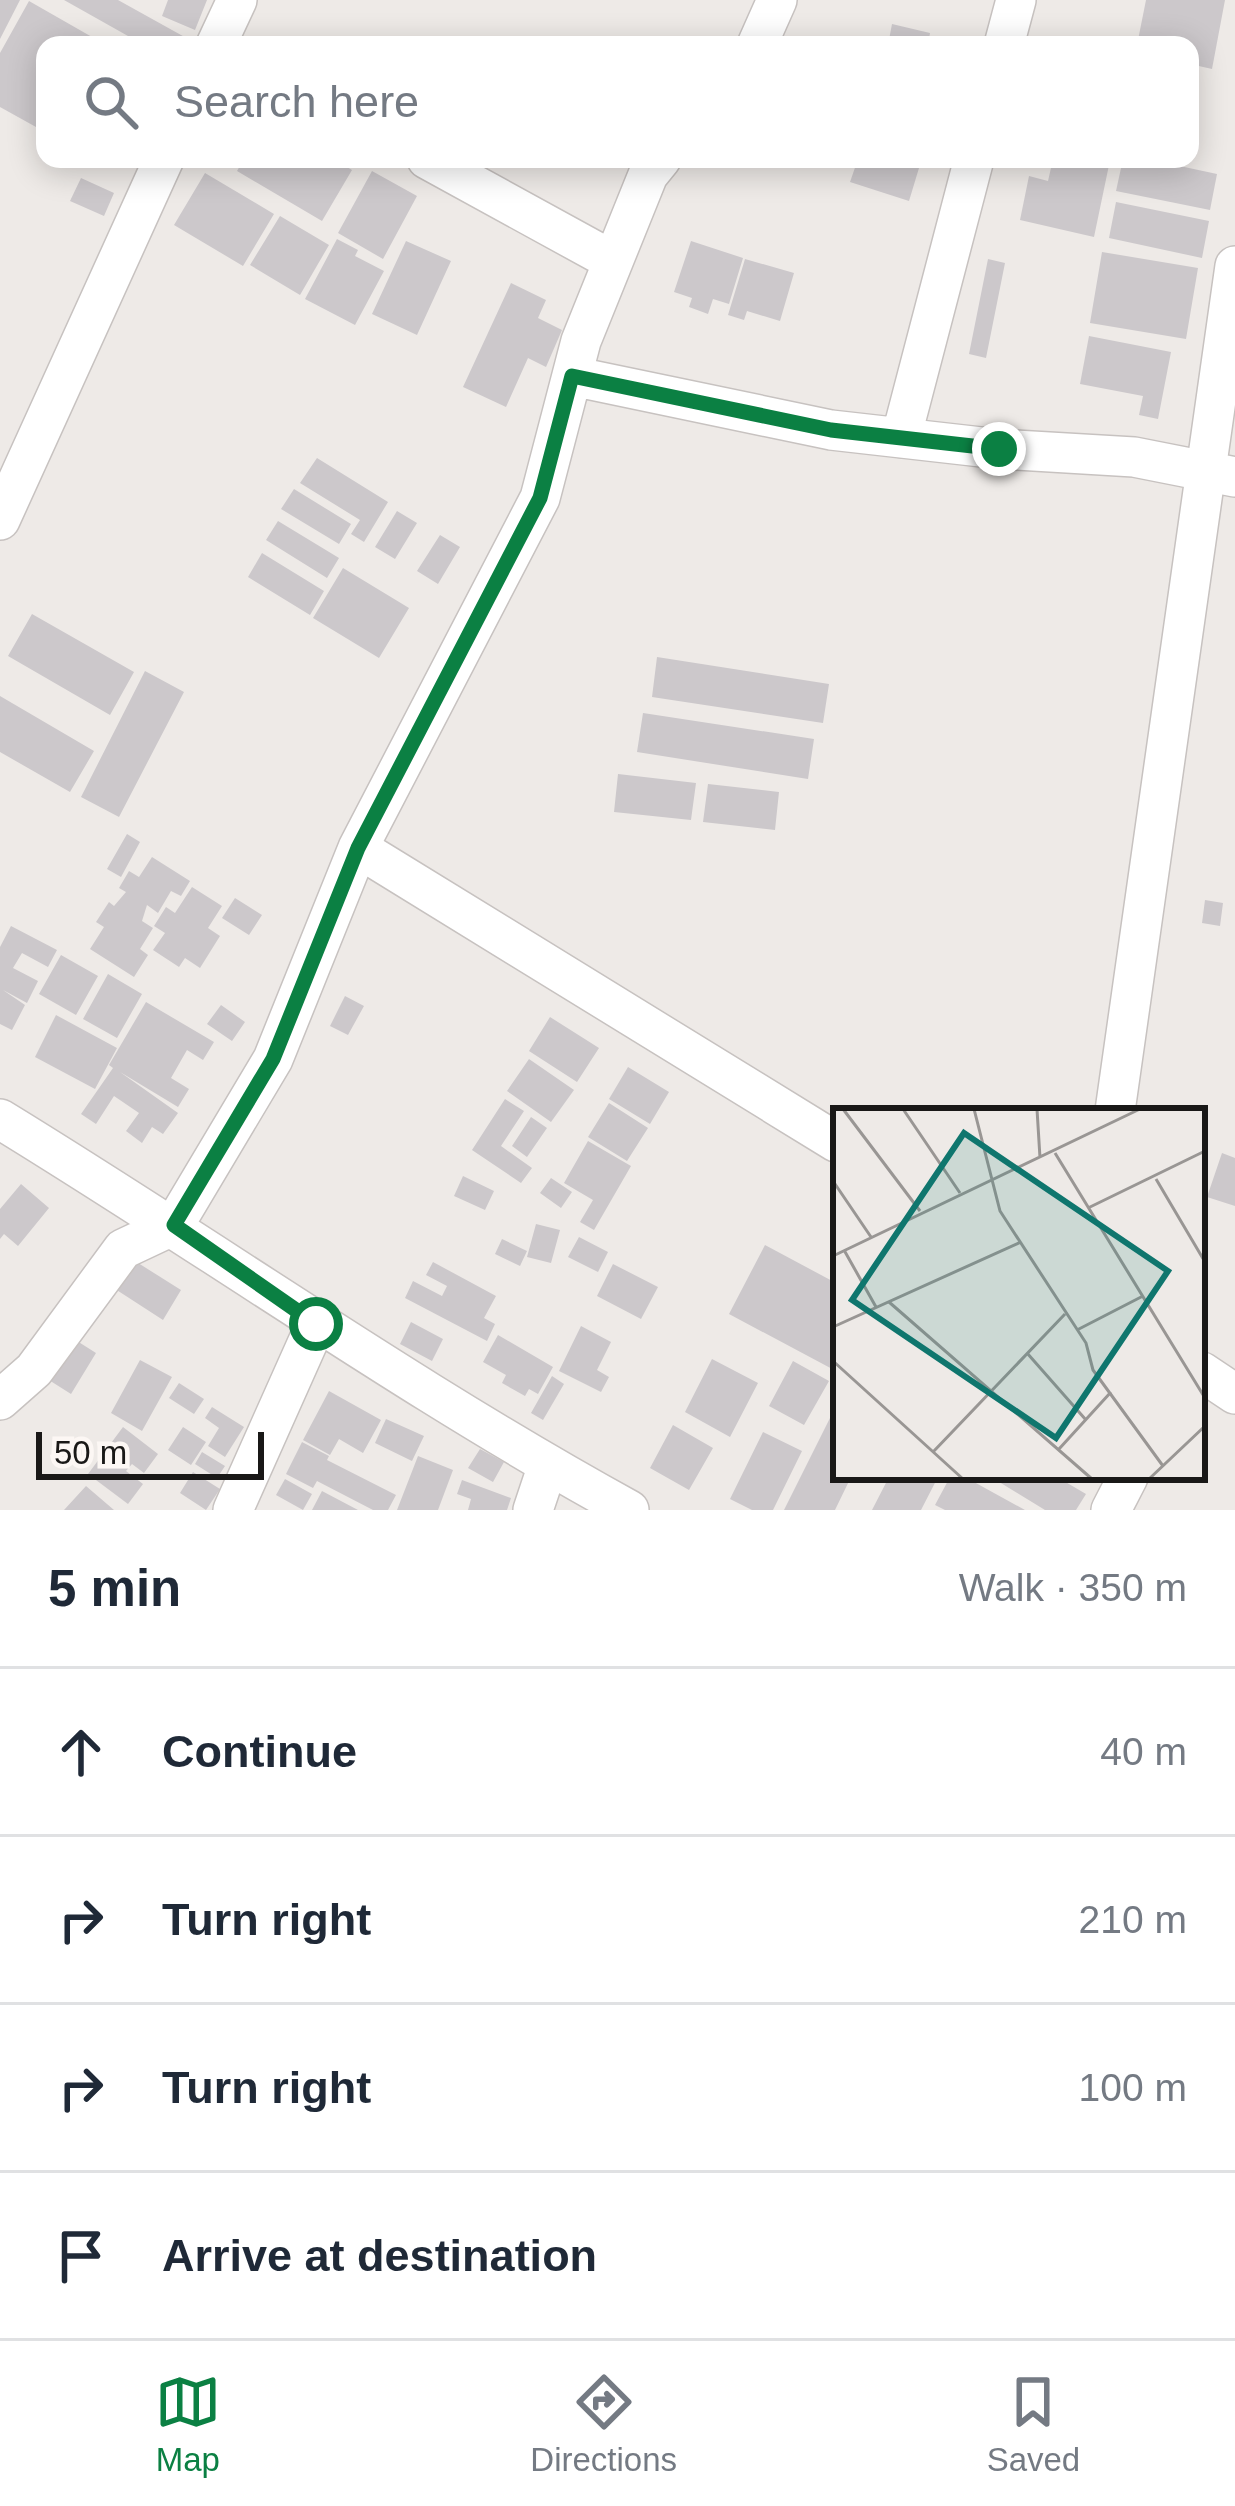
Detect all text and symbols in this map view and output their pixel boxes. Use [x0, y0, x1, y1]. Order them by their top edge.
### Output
search box [36, 36, 1199, 168]
icon: search [78, 69, 144, 135]
text: Search here [174, 76, 419, 127]
route end [972, 422, 1026, 476]
inset map [833, 1108, 1205, 1480]
route start [289, 1297, 343, 1351]
scale bar [36, 1426, 264, 1479]
text: 50 m [54, 1434, 127, 1471]
text: 5 min [48, 1560, 181, 1617]
text: Walk · 350 m [959, 1566, 1187, 1609]
icon: ahead [48, 1719, 114, 1785]
text: Continue [162, 1726, 357, 1777]
text: 40 m [1100, 1730, 1187, 1773]
icon: right [48, 1887, 114, 1953]
text: Turn right [162, 1894, 371, 1945]
text: 210 m [1079, 1898, 1187, 1941]
icon: right [48, 2055, 114, 2121]
text: Turn right [162, 2062, 371, 2113]
text: 100 m [1079, 2066, 1187, 2109]
icon: arrive [48, 2223, 114, 2289]
text: Arrive at destination [162, 2230, 597, 2281]
tab: Map [155, 2369, 221, 2479]
tab: Directions [530, 2369, 677, 2479]
tab: Saved [987, 2369, 1080, 2479]

